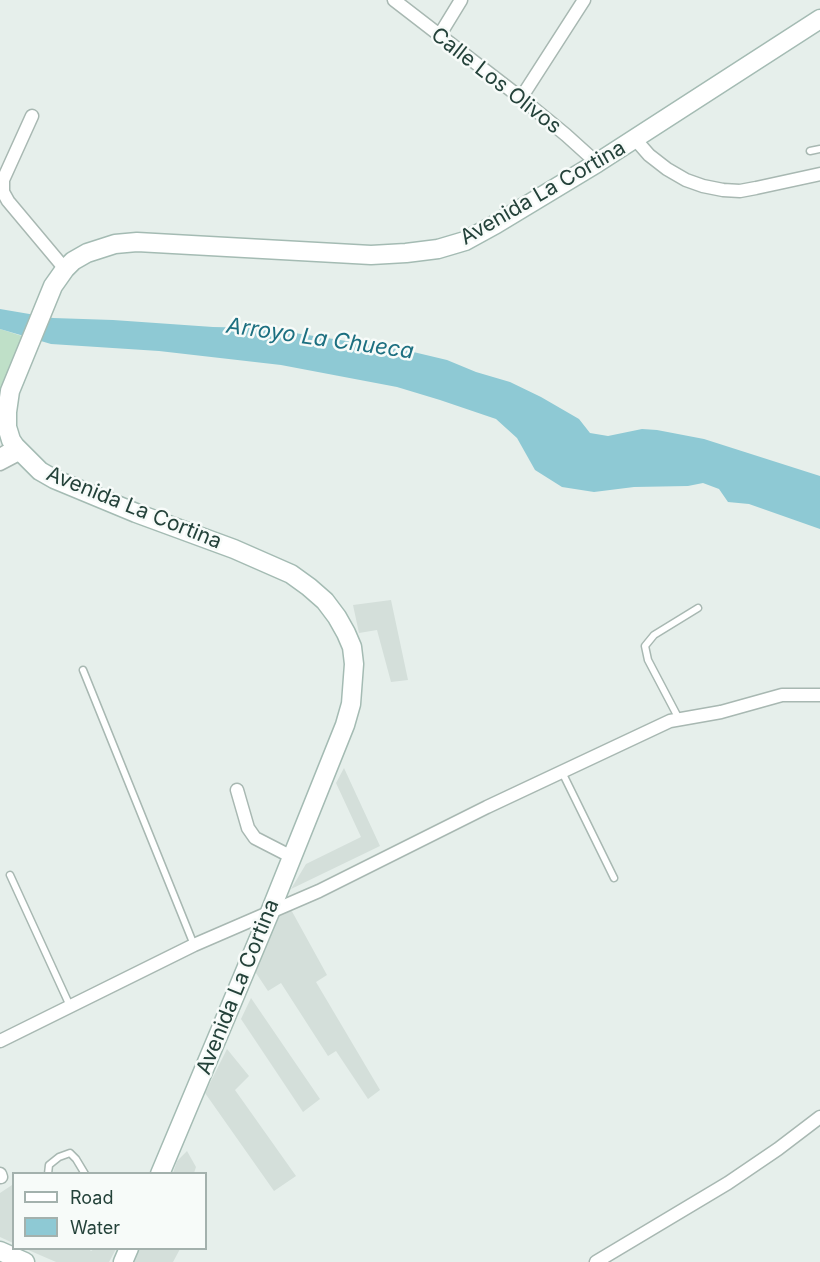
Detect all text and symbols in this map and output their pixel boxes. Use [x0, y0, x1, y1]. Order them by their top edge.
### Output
street label: Calle Los Olivos [426, 22, 566, 140]
street label: Avenida La Cortina [456, 135, 630, 251]
water label: Arroyo La Chueca [225, 313, 415, 365]
street label: Avenida La Cortina [43, 461, 225, 555]
street label: Avenida La Cortina [191, 896, 285, 1078]
legend [12, 1172, 207, 1250]
text: Road [70, 1187, 113, 1208]
text: Water [70, 1217, 120, 1238]

